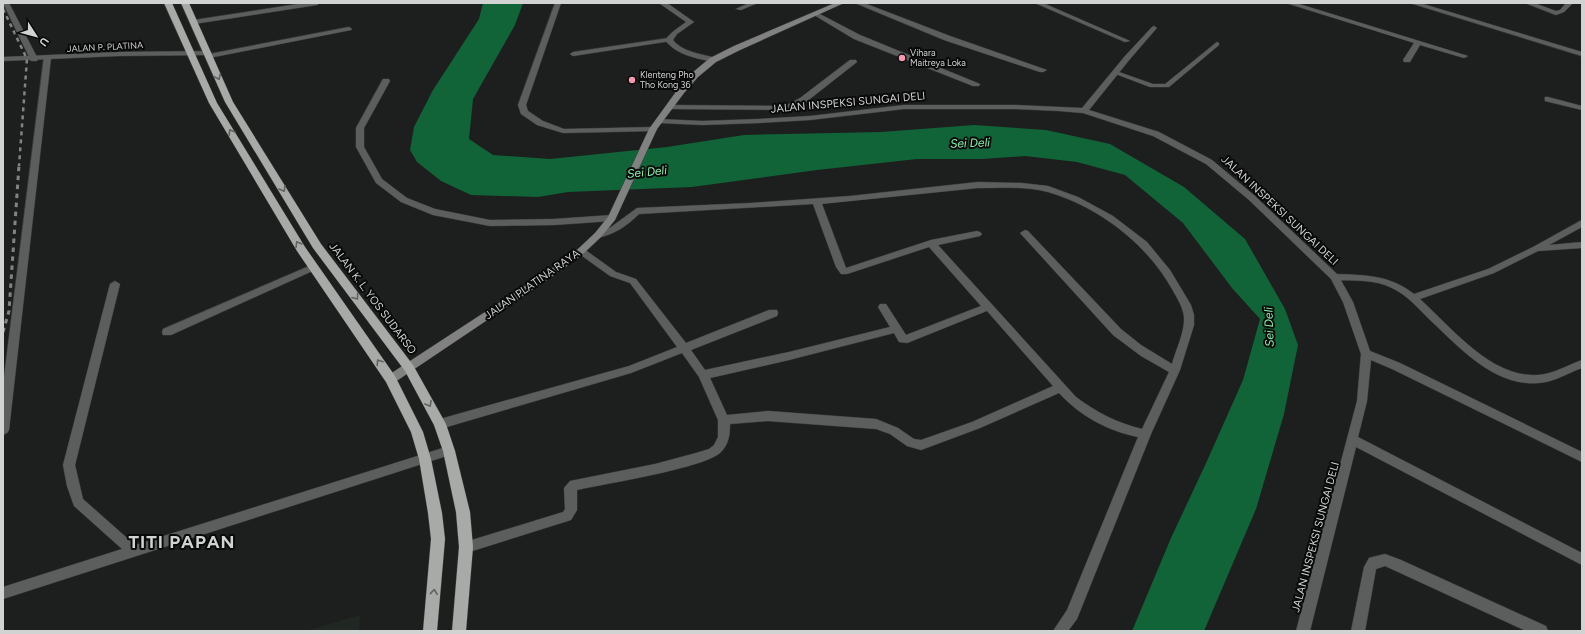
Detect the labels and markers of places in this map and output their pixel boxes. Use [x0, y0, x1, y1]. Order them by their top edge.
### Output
place label: Vihara Maitreya Loka [910, 47, 966, 68]
marker: Vihara Maitreya Loka [897, 53, 907, 63]
place label: Klenteng Pho Tho Kong 36 [640, 69, 694, 90]
marker: Klenteng Pho Tho Kong 36 [627, 75, 637, 85]

